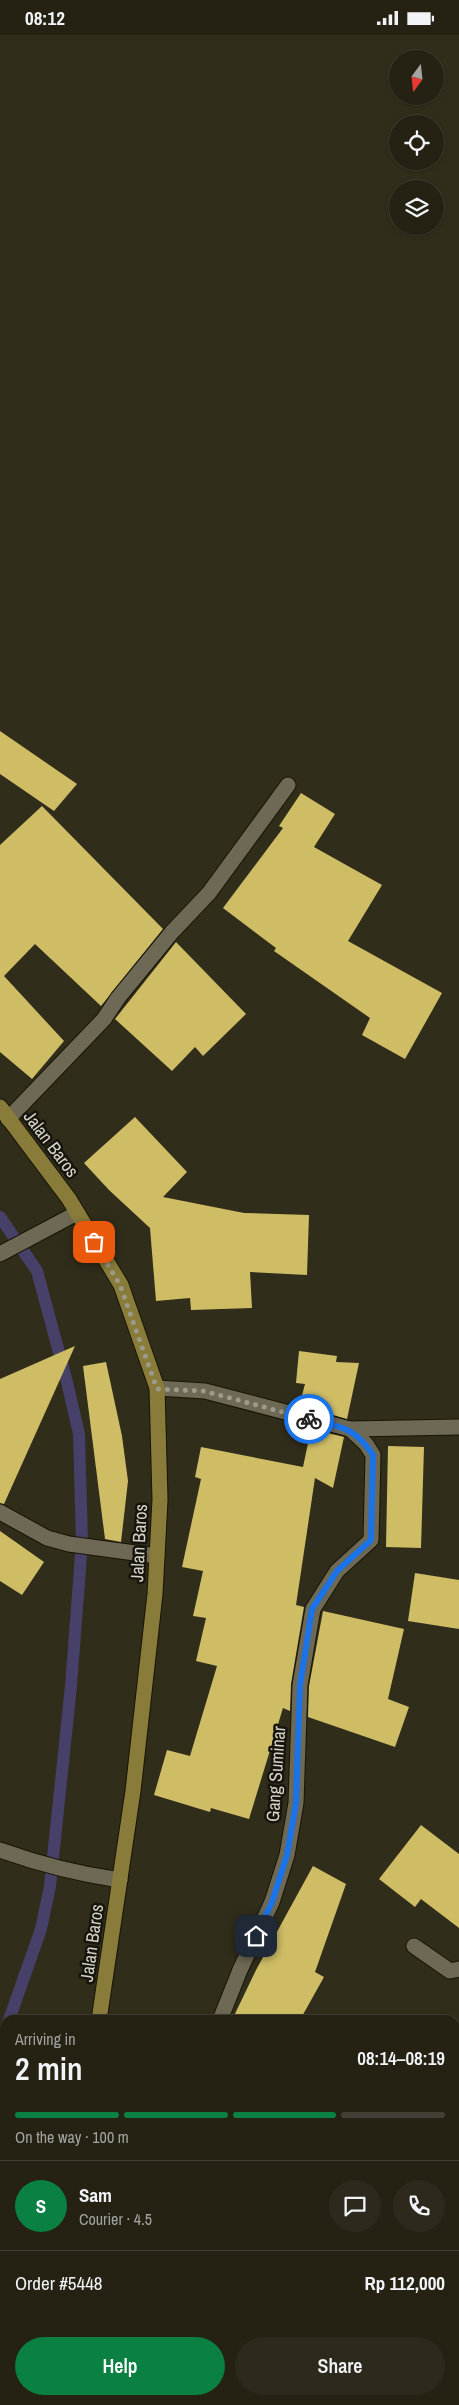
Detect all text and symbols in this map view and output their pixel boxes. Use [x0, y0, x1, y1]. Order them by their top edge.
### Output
text: 08:12 [25, 5, 65, 31]
north arrow [389, 50, 444, 105]
map controls [389, 50, 444, 235]
button: locate [389, 115, 444, 170]
button: layers [389, 180, 444, 235]
street label: Jalan Baros [18, 1105, 85, 1182]
pin [73, 1221, 115, 1263]
icon: bag [80, 1228, 108, 1256]
courier [284, 1394, 334, 1444]
icon: bike [295, 1405, 323, 1433]
street label: Jalan Baros [124, 1503, 153, 1583]
street label: Gang Suminar [260, 1725, 291, 1823]
street label: Jalan Baros [74, 1903, 109, 1983]
pin [235, 1915, 277, 1957]
icon: home [242, 1922, 270, 1950]
text: Arriving in [15, 2028, 76, 2050]
text: 08:14–08:19 [357, 2045, 445, 2071]
text: 2 min [15, 2047, 83, 2090]
text: On the way · 100 m [15, 2126, 129, 2148]
button: chat [329, 2180, 381, 2232]
button: phone [393, 2180, 445, 2232]
text: Sam [79, 2182, 112, 2208]
text: S [36, 2193, 46, 2219]
text: Courier · 4.5 [79, 2208, 152, 2230]
text: Order #5448 [15, 2270, 102, 2296]
text: Rp 112,000 [364, 2270, 445, 2296]
button: Help [15, 2337, 225, 2395]
button: Share [235, 2337, 445, 2395]

